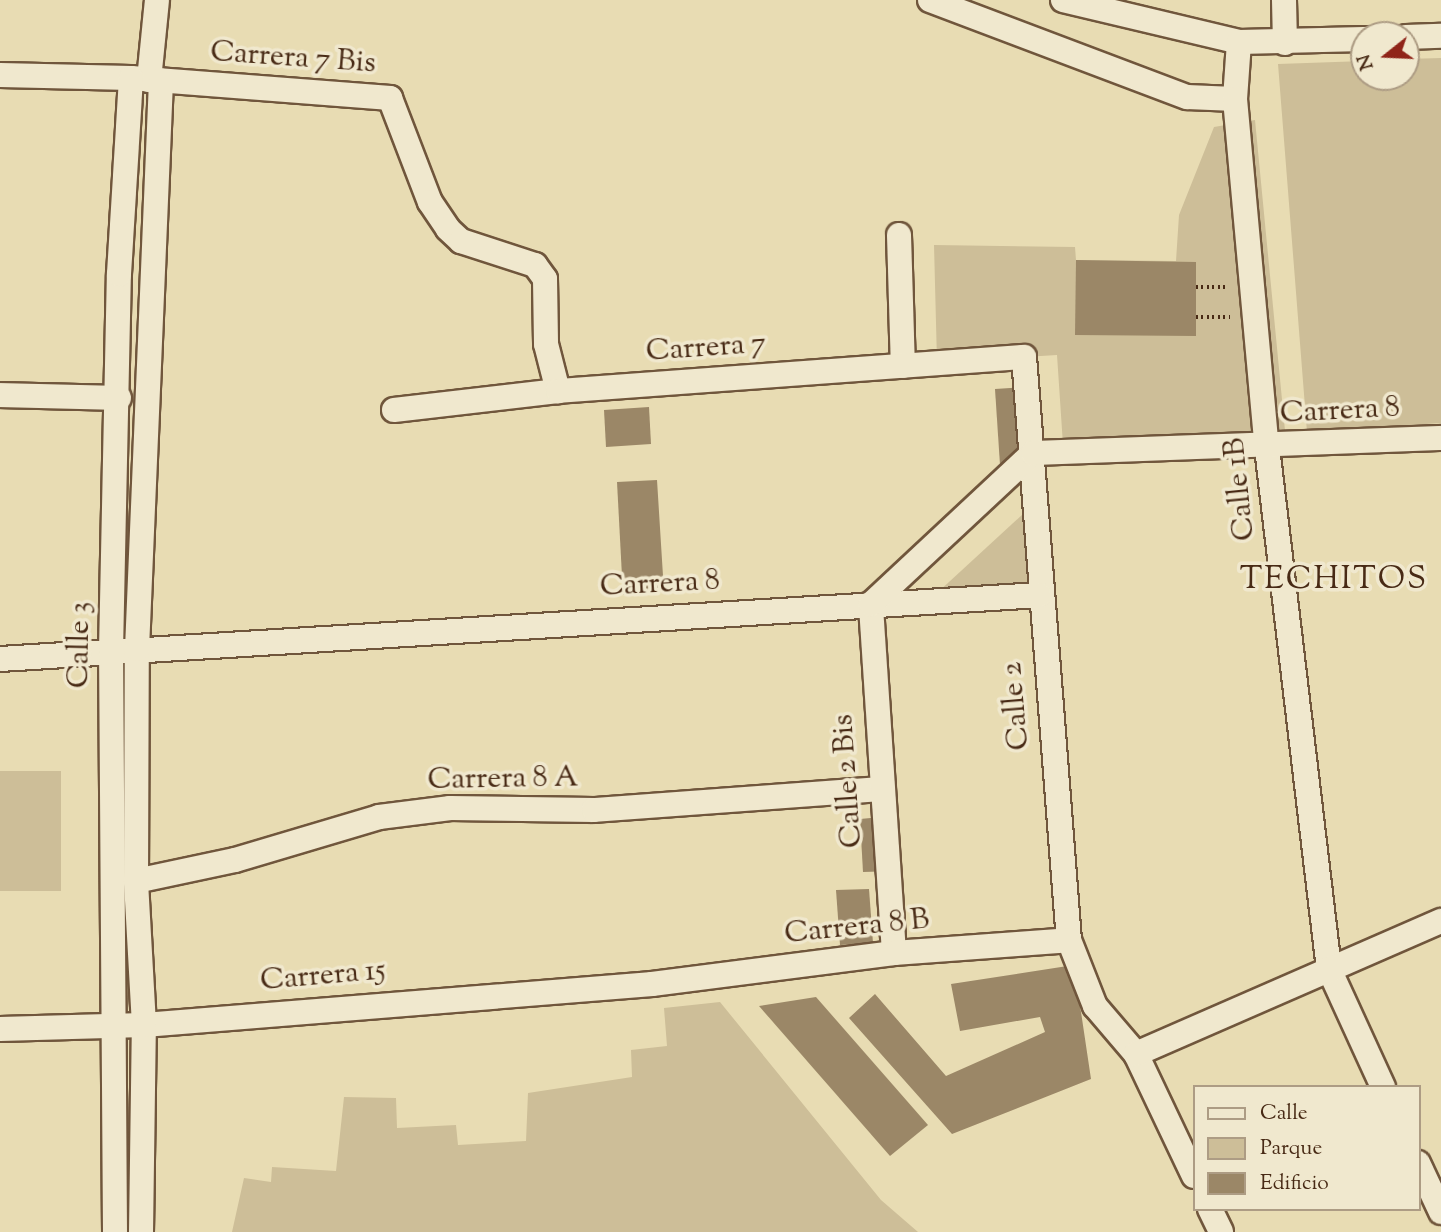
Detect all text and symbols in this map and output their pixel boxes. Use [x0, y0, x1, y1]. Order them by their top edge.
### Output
north arrow [1350, 21, 1420, 91]
street label: Carrera 7 Bis [209, 35, 377, 83]
text: N [1351, 51, 1382, 73]
street label: Carrera 7 [645, 327, 767, 371]
street label: Carrera 8 [1279, 391, 1401, 433]
street label: Calle 1B [1218, 436, 1264, 542]
district label: TECHITOS [1241, 561, 1427, 599]
street label: Carrera 8 [599, 564, 721, 606]
street label: Calle 3 [62, 601, 100, 689]
street label: Calle 2 [995, 660, 1039, 752]
street label: Calle 2 Bis [826, 713, 872, 849]
street label: Carrera 8 A [427, 761, 579, 799]
street label: Carrera 8 B [783, 902, 931, 954]
street label: Carrera 15 [259, 954, 387, 1000]
legend [1192, 1085, 1420, 1211]
text: Calle [1260, 1099, 1308, 1129]
text: Parque [1260, 1134, 1322, 1164]
text: Edificio [1260, 1169, 1329, 1199]

